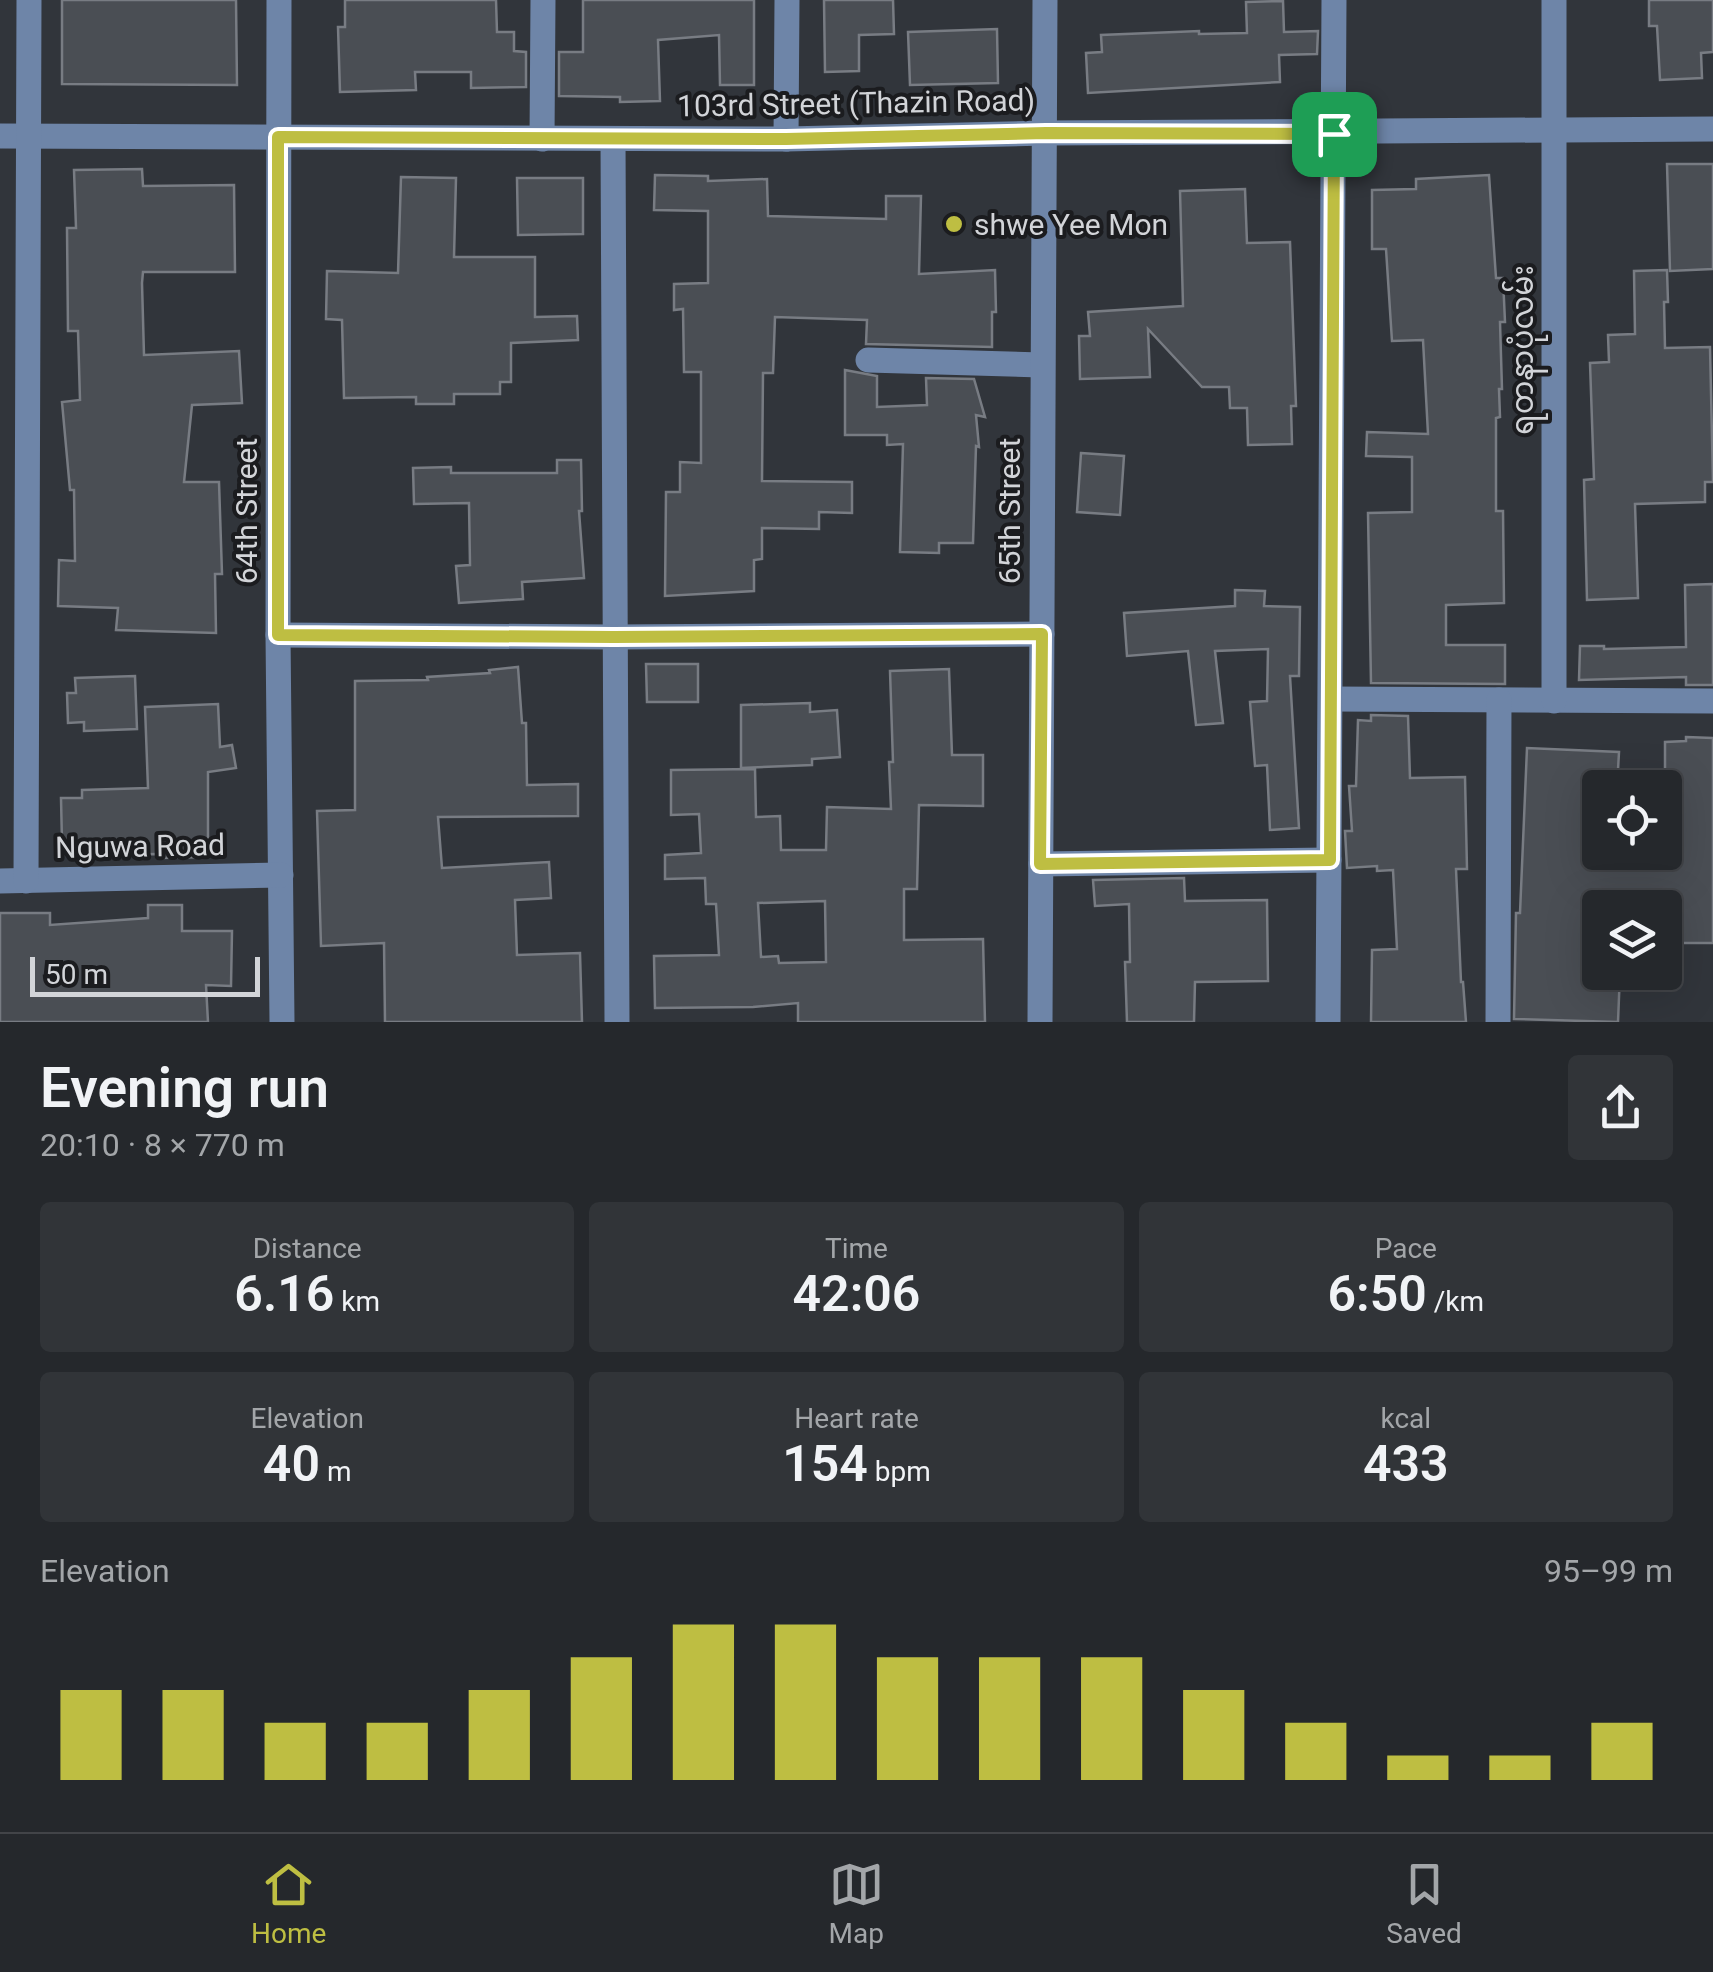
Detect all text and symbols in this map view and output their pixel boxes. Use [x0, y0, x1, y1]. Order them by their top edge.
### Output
street label: 103rd Street (Thazin Road) [677, 82, 1035, 124]
pin [1292, 92, 1377, 177]
icon: arrive [1307, 107, 1362, 162]
place label: shwe Yee Mon [974, 207, 1168, 242]
marker: shwe Yee Mon [943, 213, 965, 235]
street label: ရတနာပုံလမ်း [1501, 265, 1548, 435]
street label: 64th Street [229, 438, 264, 584]
street label: 65th Street [992, 438, 1027, 584]
map controls [1582, 770, 1682, 990]
button: locate [1582, 770, 1682, 870]
street label: Nguwa Road [55, 827, 225, 865]
button: layers [1582, 890, 1682, 990]
scale bar [30, 952, 260, 996]
text: 50 m [45, 958, 108, 991]
button: share [1568, 1055, 1673, 1160]
text: Evening run [40, 1056, 329, 1120]
text: 20:10 · 8 × 770 m [40, 1126, 285, 1164]
text: Distance [253, 1232, 362, 1265]
text: Time [825, 1232, 888, 1265]
text: Pace [1375, 1232, 1437, 1265]
text: 6.16 [234, 1265, 334, 1323]
text: 42:06 [793, 1265, 920, 1323]
text: 6:50 [1328, 1265, 1427, 1323]
text: km [334, 1285, 380, 1318]
text: /km [1427, 1285, 1484, 1318]
text: Elevation [250, 1402, 364, 1435]
text: Heart rate [794, 1402, 919, 1435]
text: kcal [1381, 1402, 1431, 1435]
text: 40 [263, 1435, 320, 1493]
text: 154 [782, 1435, 868, 1493]
text: 433 [1363, 1435, 1449, 1493]
text: m [320, 1455, 351, 1488]
text: bpm [868, 1455, 931, 1488]
text: Elevation [40, 1552, 170, 1590]
text: 95–99 m [1544, 1552, 1673, 1590]
tab: Home [251, 1857, 326, 1950]
tab: Map [829, 1857, 884, 1950]
tab: Saved [1386, 1857, 1462, 1950]

